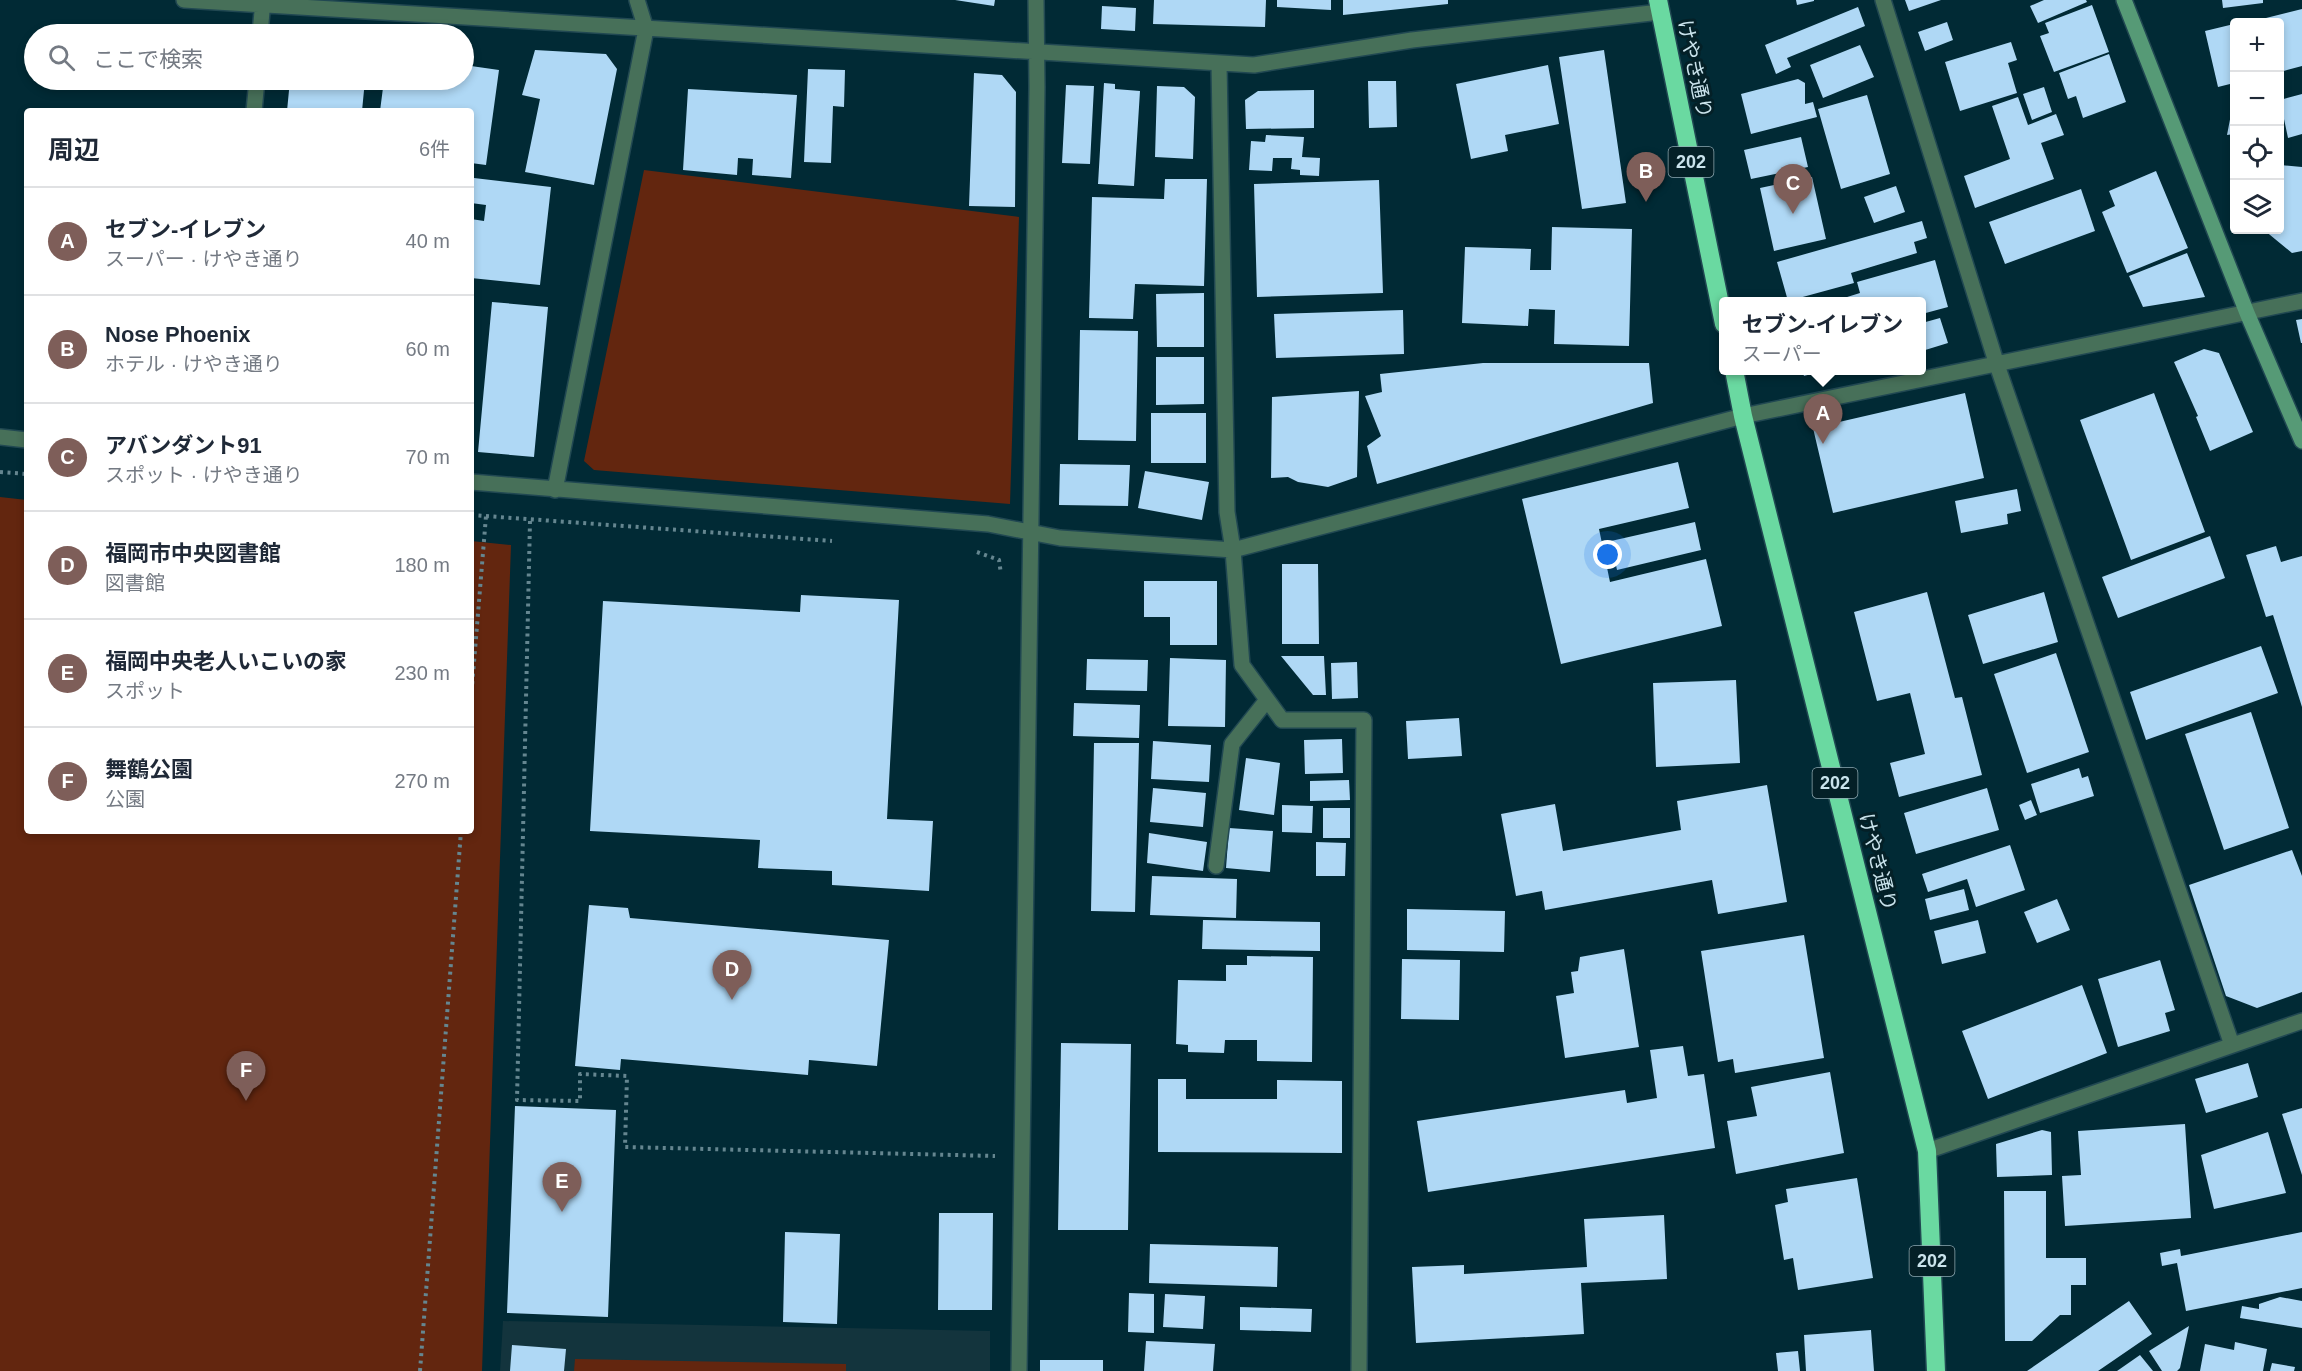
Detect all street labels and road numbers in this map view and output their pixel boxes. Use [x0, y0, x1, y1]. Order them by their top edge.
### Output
street label: けやき通り [1674, 18, 1716, 120]
road number: 202 [1668, 147, 1714, 177]
road number: 202 [1812, 768, 1858, 798]
street label: けやき通り [1855, 811, 1901, 913]
road number: 202 [1910, 1246, 1954, 1276]

